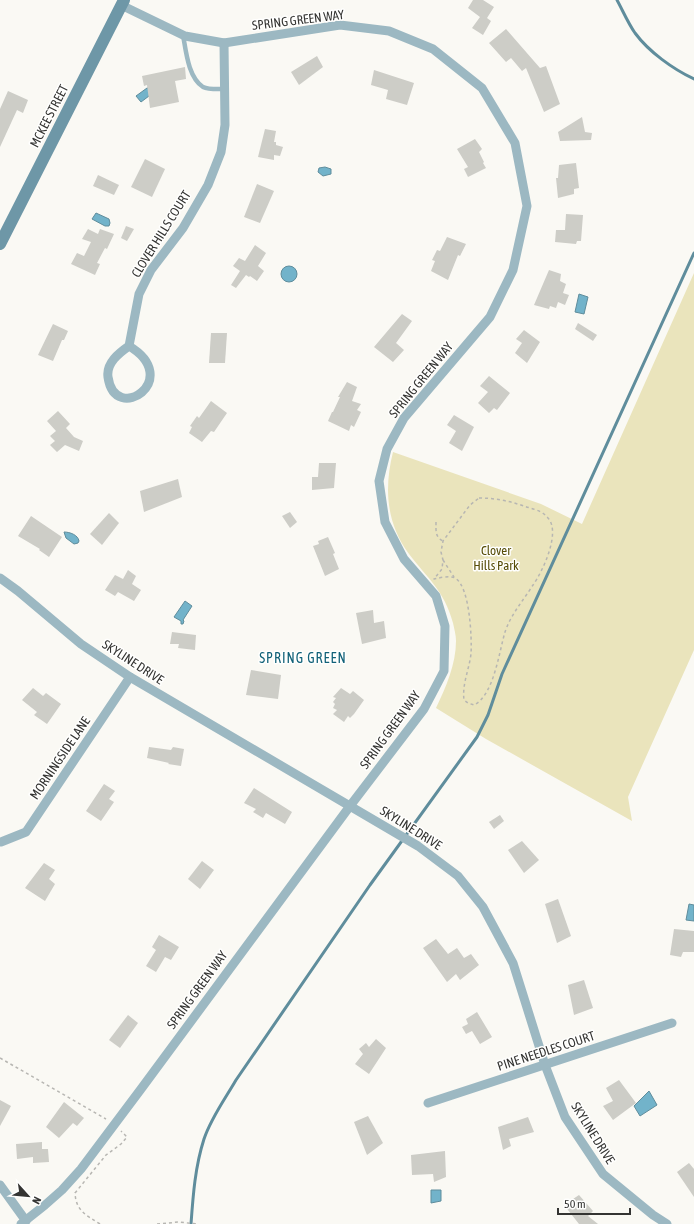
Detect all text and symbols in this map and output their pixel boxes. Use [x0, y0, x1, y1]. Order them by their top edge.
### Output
street label: SPRING GREEN WAY [251, 7, 345, 33]
street label: MCKEE STREET [27, 82, 71, 150]
street label: CLOVER HILLS COURT [128, 188, 194, 280]
street label: SPRING GREEN WAY [386, 339, 456, 421]
park label: Clover Hills Park [473, 543, 519, 573]
street label: SKYLINE DRIVE [100, 637, 167, 688]
district label: SPRING GREEN [259, 650, 347, 666]
street label: SPRING GREEN WAY [357, 688, 423, 772]
street label: MORNINGSIDE LANE [27, 713, 93, 802]
street label: SKYLINE DRIVE [377, 803, 445, 853]
street label: SPRING GREEN WAY [164, 948, 230, 1032]
street label: PINE NEEDLES COURT [495, 1028, 597, 1074]
street label: SKYLINE DRIVE [568, 1099, 618, 1167]
north arrow [8, 1176, 48, 1216]
scale bar [558, 1190, 630, 1216]
text: N [30, 1195, 44, 1206]
text: 50 m [564, 1197, 586, 1211]

